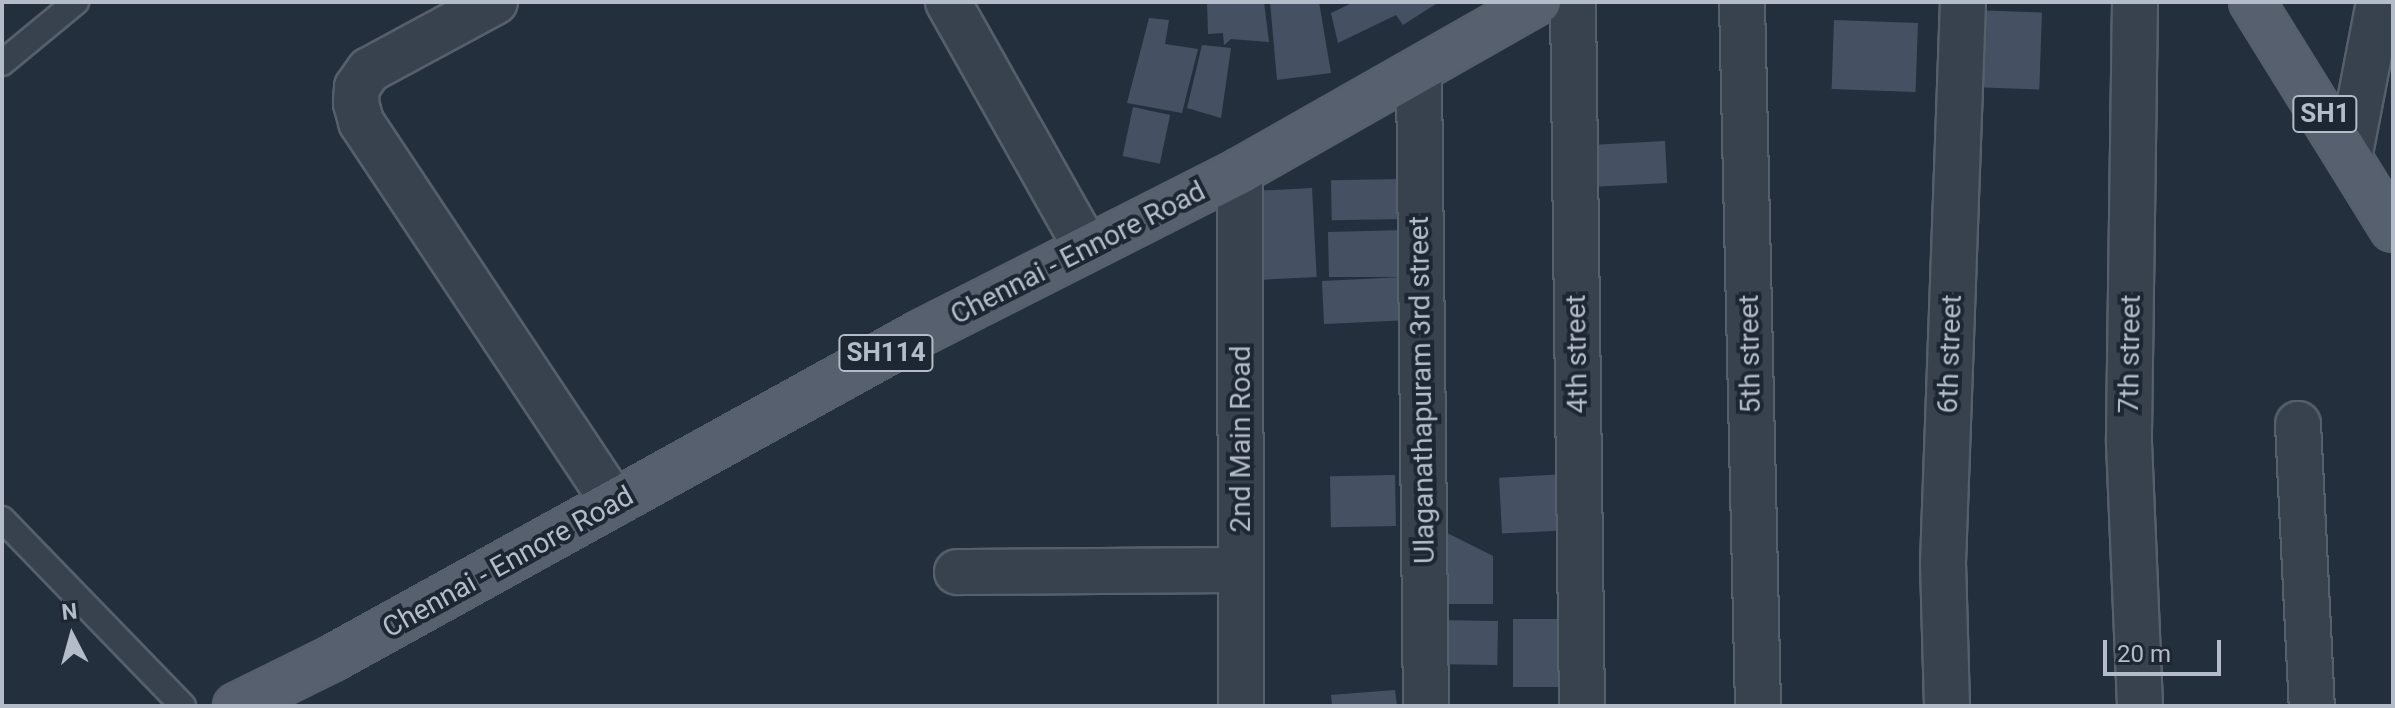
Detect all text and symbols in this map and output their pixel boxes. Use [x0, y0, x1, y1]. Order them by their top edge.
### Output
road number: SH1 [2291, 92, 2359, 136]
street label: Chennai - Ennore Road [945, 174, 1211, 332]
street label: Ulaganathapuram 3rd street [1402, 216, 1442, 564]
street label: 4th street [1559, 294, 1595, 414]
street label: 5th street [1732, 294, 1768, 414]
street label: 6th street [1931, 294, 1969, 414]
street label: 7th street [2112, 294, 2148, 414]
road number: SH114 [838, 331, 934, 375]
street label: 2nd Main Road [1224, 345, 1258, 533]
street label: Chennai - Ennore Road [377, 479, 639, 645]
north arrow [32, 596, 112, 676]
text: N [60, 598, 78, 625]
scale bar [2107, 624, 2225, 674]
text: 20 m [2117, 640, 2171, 668]

